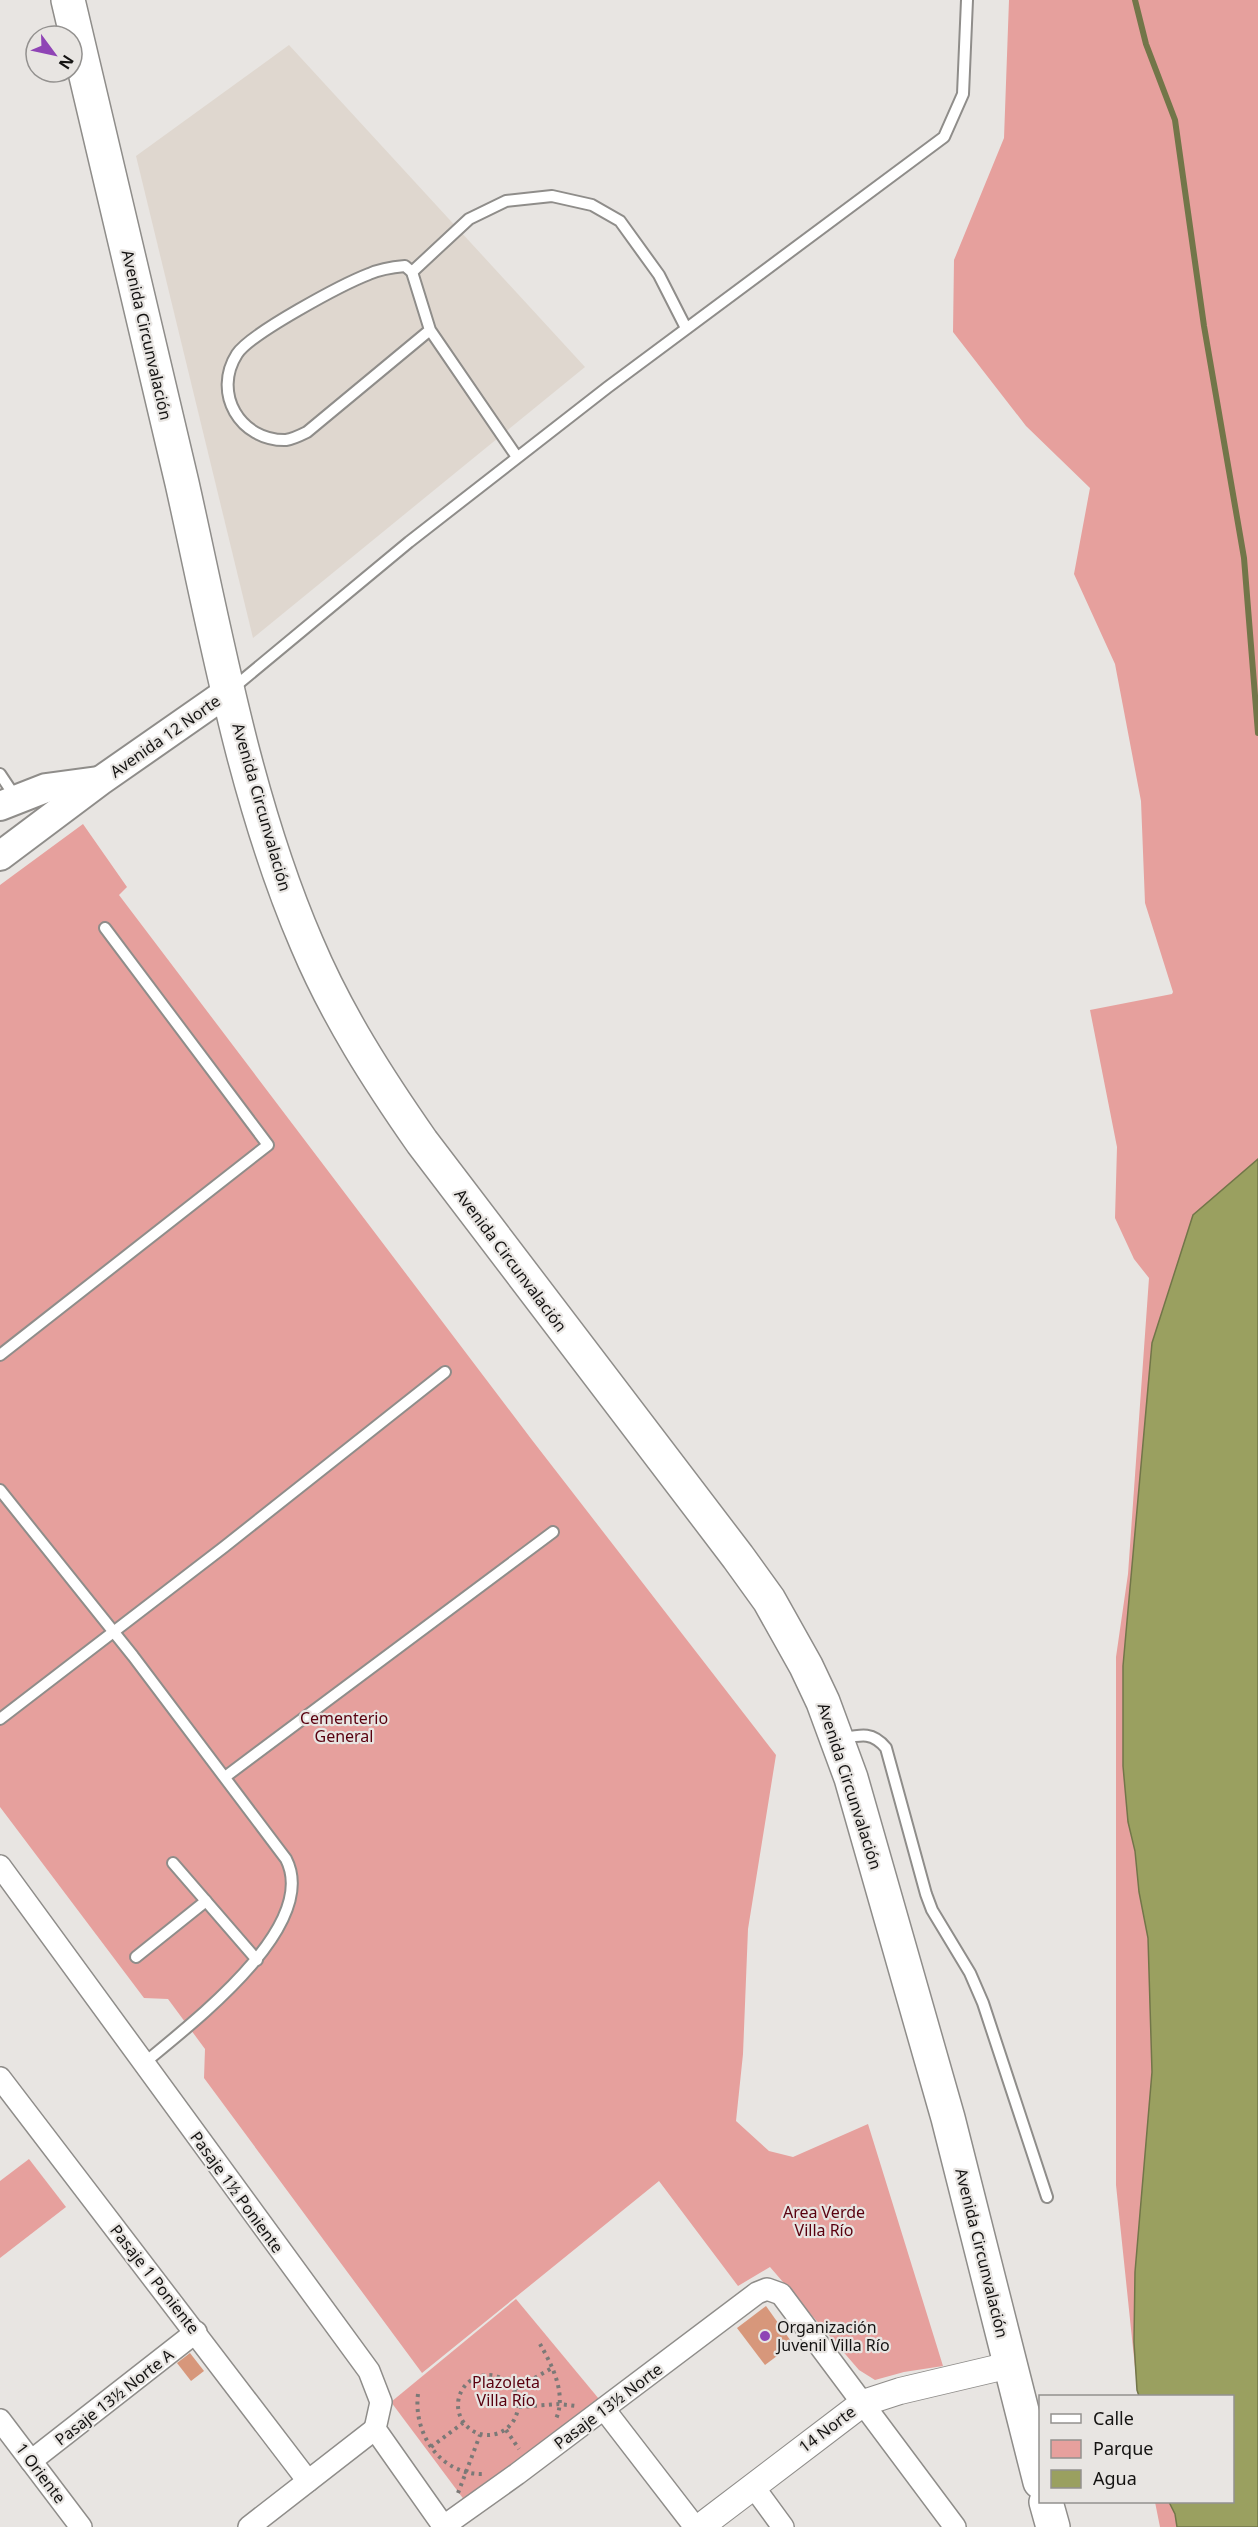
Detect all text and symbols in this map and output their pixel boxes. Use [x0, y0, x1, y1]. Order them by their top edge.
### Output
north arrow [24, 24, 84, 84]
text: N [54, 51, 79, 74]
street label: Avenida Circunvalación [117, 248, 177, 422]
street label: Avenida 12 Norte [105, 690, 225, 782]
street label: Avenida Circunvalación [227, 720, 297, 894]
street label: Avenida Circunvalación [450, 1184, 572, 1336]
street label: Avenida Circunvalación [813, 1700, 887, 1872]
park label: Cementerio General [300, 1707, 388, 1747]
street label: Pasaje 1½ Poniente [185, 2127, 289, 2257]
street label: Avenida Circunvalación [950, 2166, 1014, 2340]
park label: Area Verde Villa Río [783, 2201, 865, 2241]
street label: Pasaje 1 Poniente [105, 2220, 205, 2338]
place label: Organización Juvenil Villa Río [775, 2316, 890, 2356]
marker: Organización Juvenil Villa Río [758, 2329, 772, 2343]
street label: Pasaje 13½ Norte A [50, 2343, 179, 2450]
street label: Pasaje 13½ Norte [549, 2358, 667, 2454]
park label: Plazoleta Villa Río [472, 2371, 540, 2411]
legend [1039, 2395, 1234, 2503]
street label: 14 Norte [794, 2400, 860, 2458]
text: Calle [1093, 2406, 1134, 2430]
text: Parque [1093, 2436, 1153, 2460]
street label: 1 Oriente [11, 2438, 71, 2508]
text: Agua [1093, 2466, 1137, 2490]

